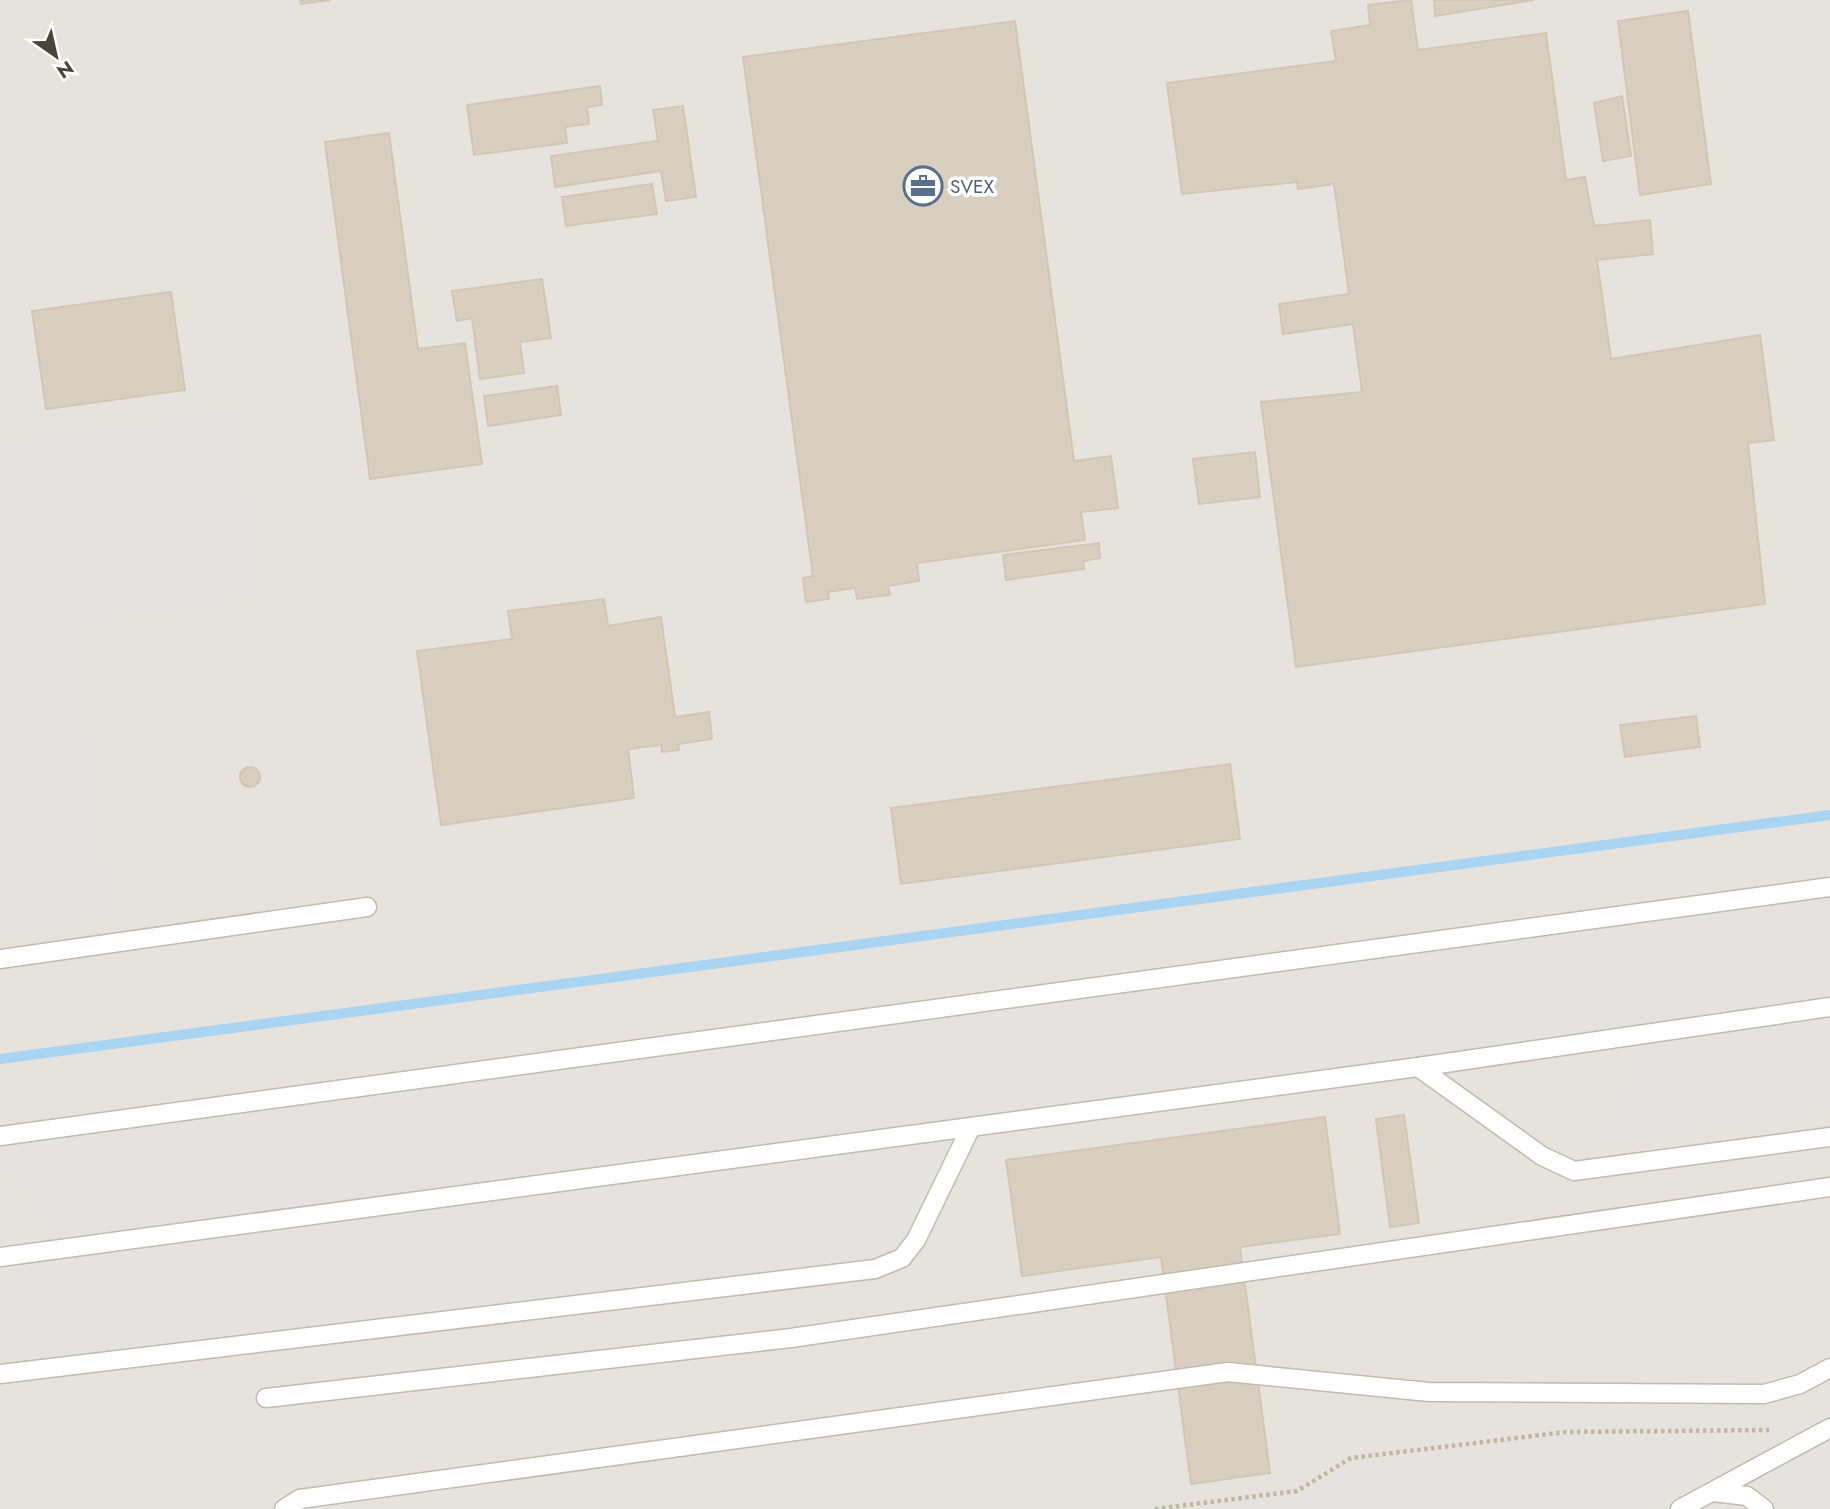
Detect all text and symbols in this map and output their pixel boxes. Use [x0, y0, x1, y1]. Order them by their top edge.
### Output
north arrow [21, 21, 91, 91]
text: N [51, 54, 79, 85]
office icon: SVEX [902, 165, 944, 207]
place label: SVEX [950, 173, 994, 200]

